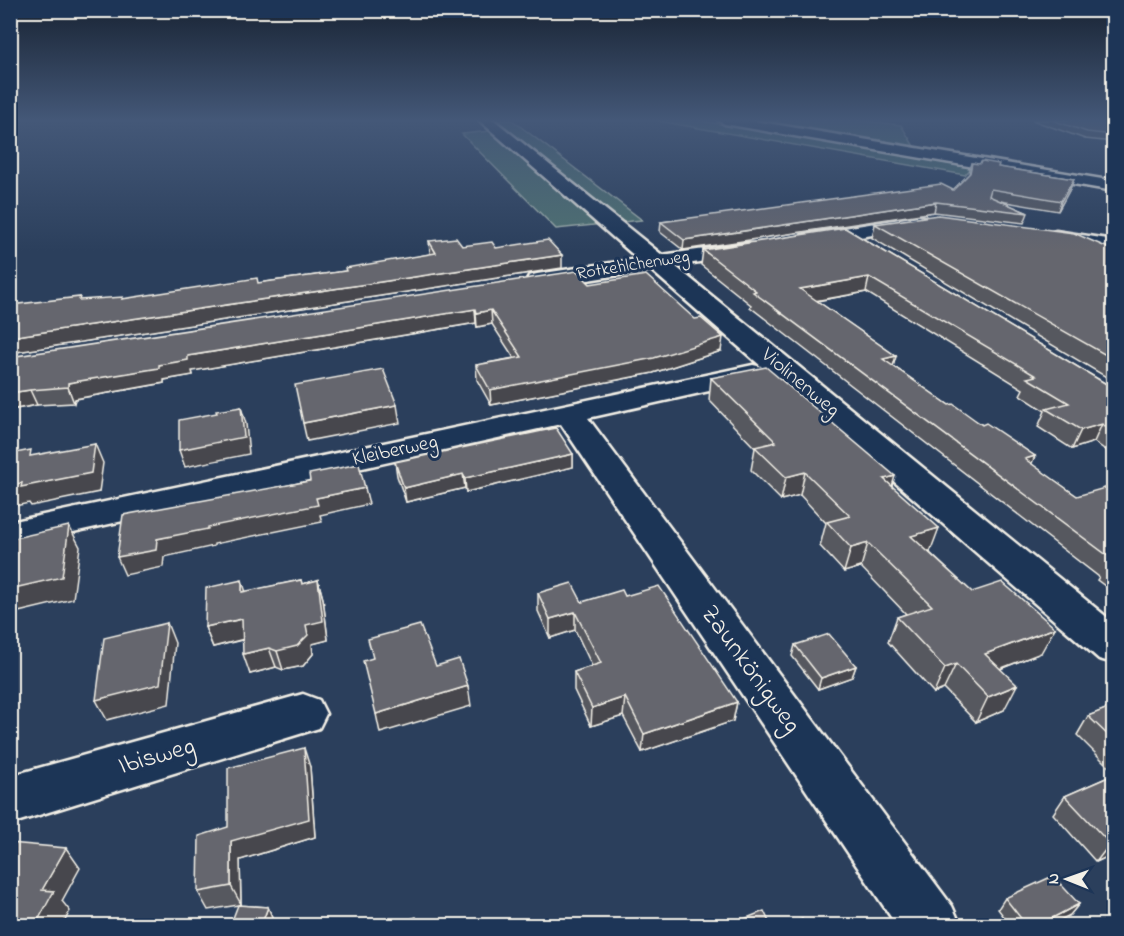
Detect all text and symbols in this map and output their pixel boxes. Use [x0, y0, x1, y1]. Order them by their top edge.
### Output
street label: Rotkehlchenweg [574, 244, 692, 289]
street label: Violinenweg [752, 340, 846, 427]
street label: Kleiberweg [350, 427, 441, 477]
street label: Zaunkönigweg [690, 598, 810, 742]
street label: Ibisweg [114, 728, 200, 786]
north arrow [1037, 849, 1097, 909]
text: N [1042, 873, 1066, 884]

